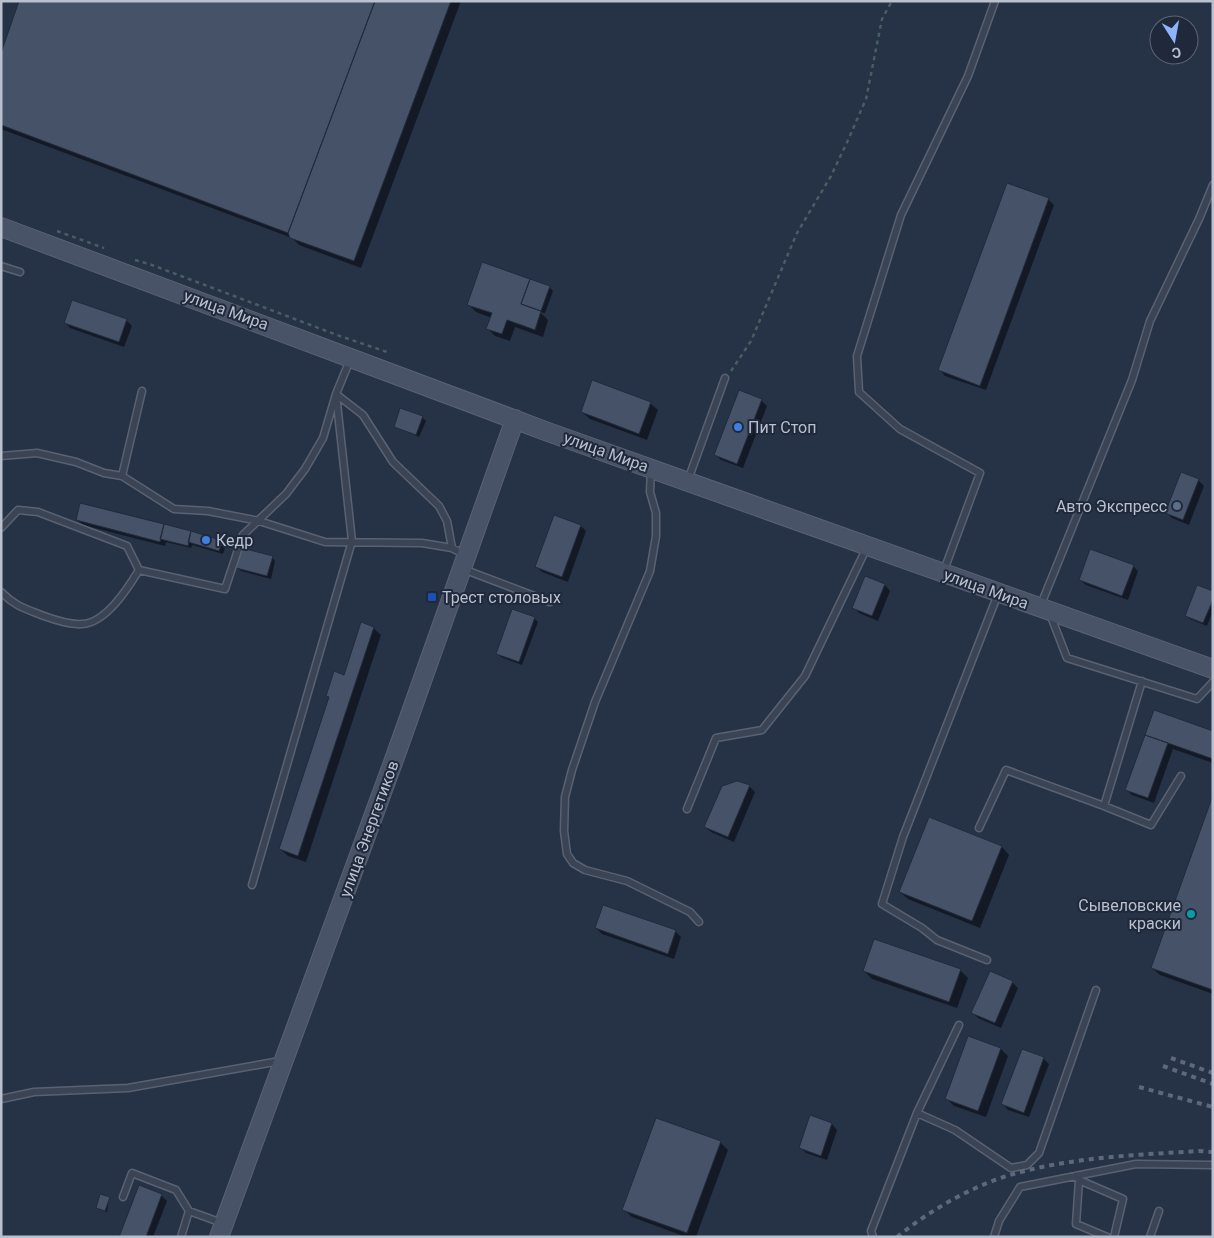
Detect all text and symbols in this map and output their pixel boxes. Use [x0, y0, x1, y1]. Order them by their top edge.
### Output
north arrow [1149, 15, 1199, 65]
text: С [1170, 44, 1183, 61]
street label: улица Мира [181, 286, 271, 334]
place label: Пит Стоп [748, 418, 816, 437]
marker: Пит Стоп [732, 421, 744, 433]
street label: улица Мира [561, 428, 651, 476]
place label: Авто Экспресс [1056, 497, 1167, 516]
marker: Авто Экспресс [1171, 500, 1183, 512]
place label: Кедр [216, 531, 253, 550]
marker: Кедр [200, 534, 212, 546]
street label: улица Мира [941, 565, 1031, 613]
place label: Трест столовых [442, 588, 561, 607]
marker: Трест столовых [426, 591, 438, 603]
street label: улица Энергетиков [335, 758, 403, 900]
place label: Сывеловские краски [1078, 896, 1181, 933]
marker: Сывеловские краски [1185, 908, 1197, 920]

